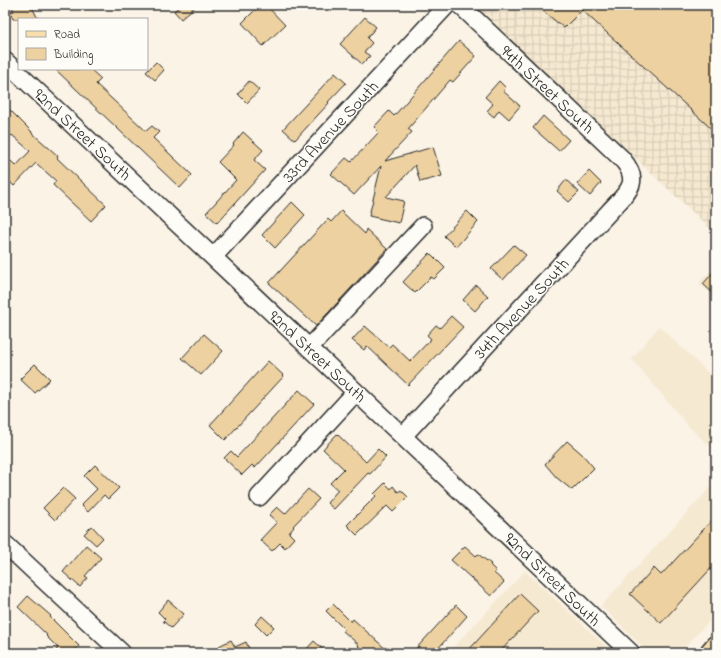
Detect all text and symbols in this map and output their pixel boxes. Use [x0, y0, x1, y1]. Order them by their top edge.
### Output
legend [18, 18, 148, 70]
text: Road [54, 26, 80, 44]
street label: 94th Street South [494, 40, 600, 140]
text: Building [53, 46, 93, 65]
street label: 33rd Avenue South [277, 75, 385, 189]
street label: 92nd Street South [27, 83, 137, 187]
street label: 34th Avenue South [469, 253, 576, 365]
street label: 92nd Street South [262, 305, 372, 409]
street label: 92nd Street South [498, 527, 606, 633]

